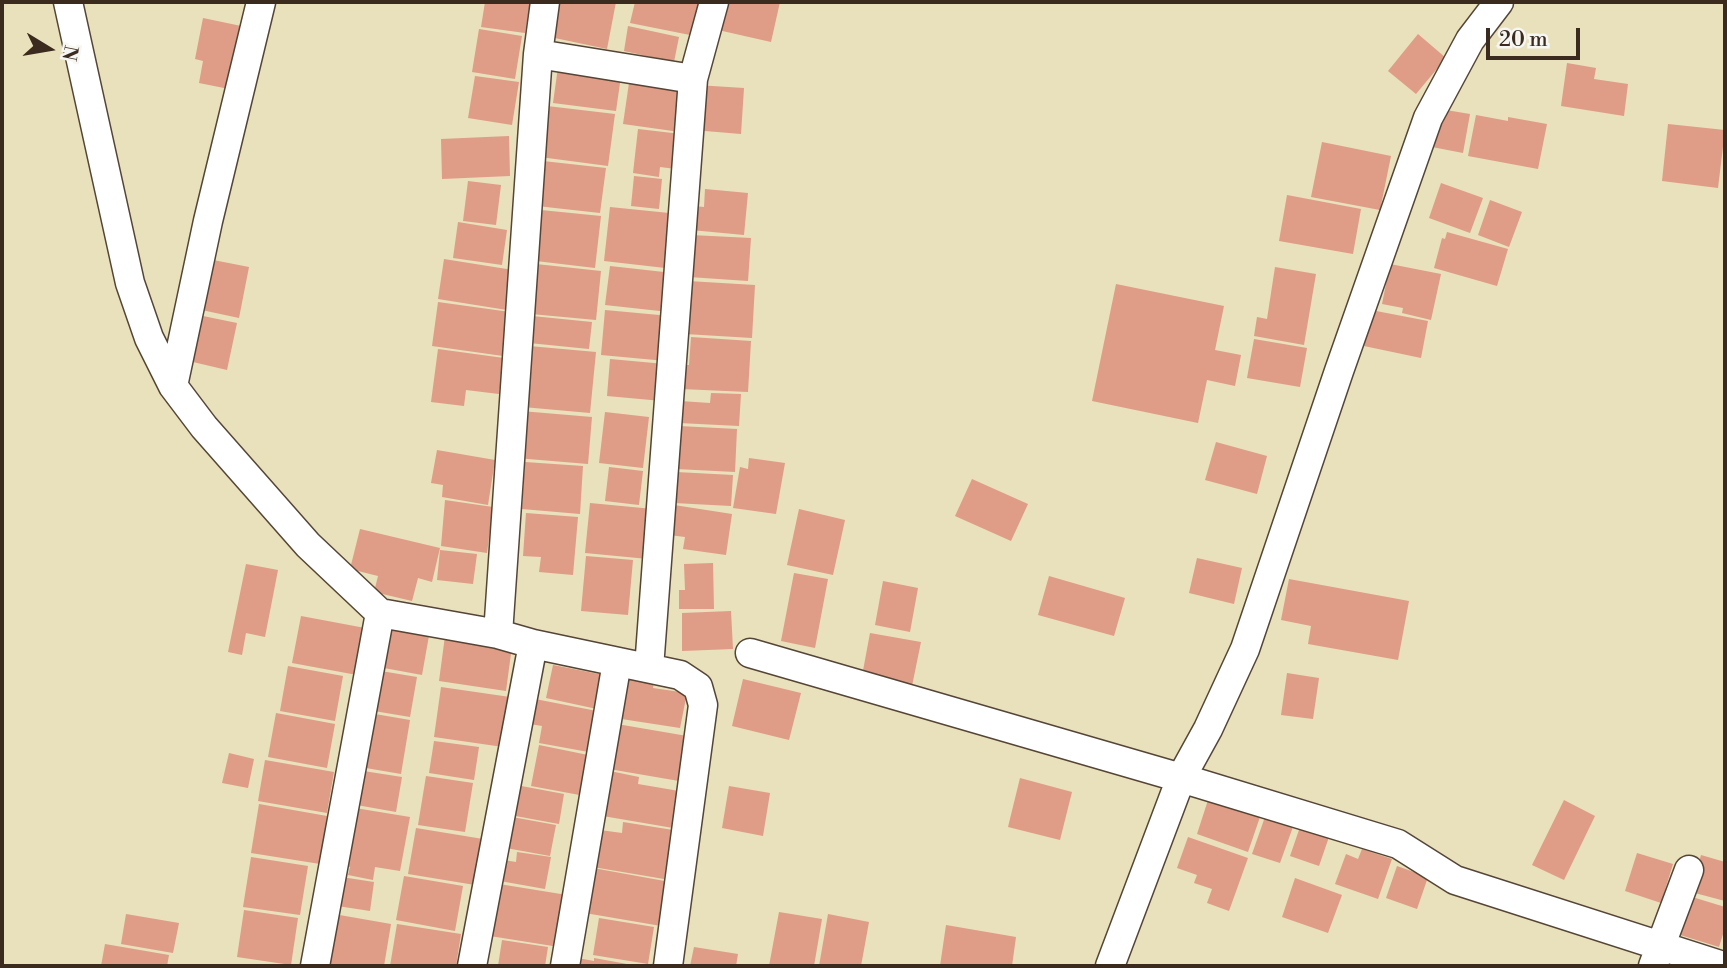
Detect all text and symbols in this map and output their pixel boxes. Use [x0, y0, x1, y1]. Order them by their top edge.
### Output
north arrow [14, 14, 84, 84]
scale bar [1489, 14, 1584, 58]
text: 20 m [1499, 27, 1548, 53]
text: N [56, 43, 83, 63]

